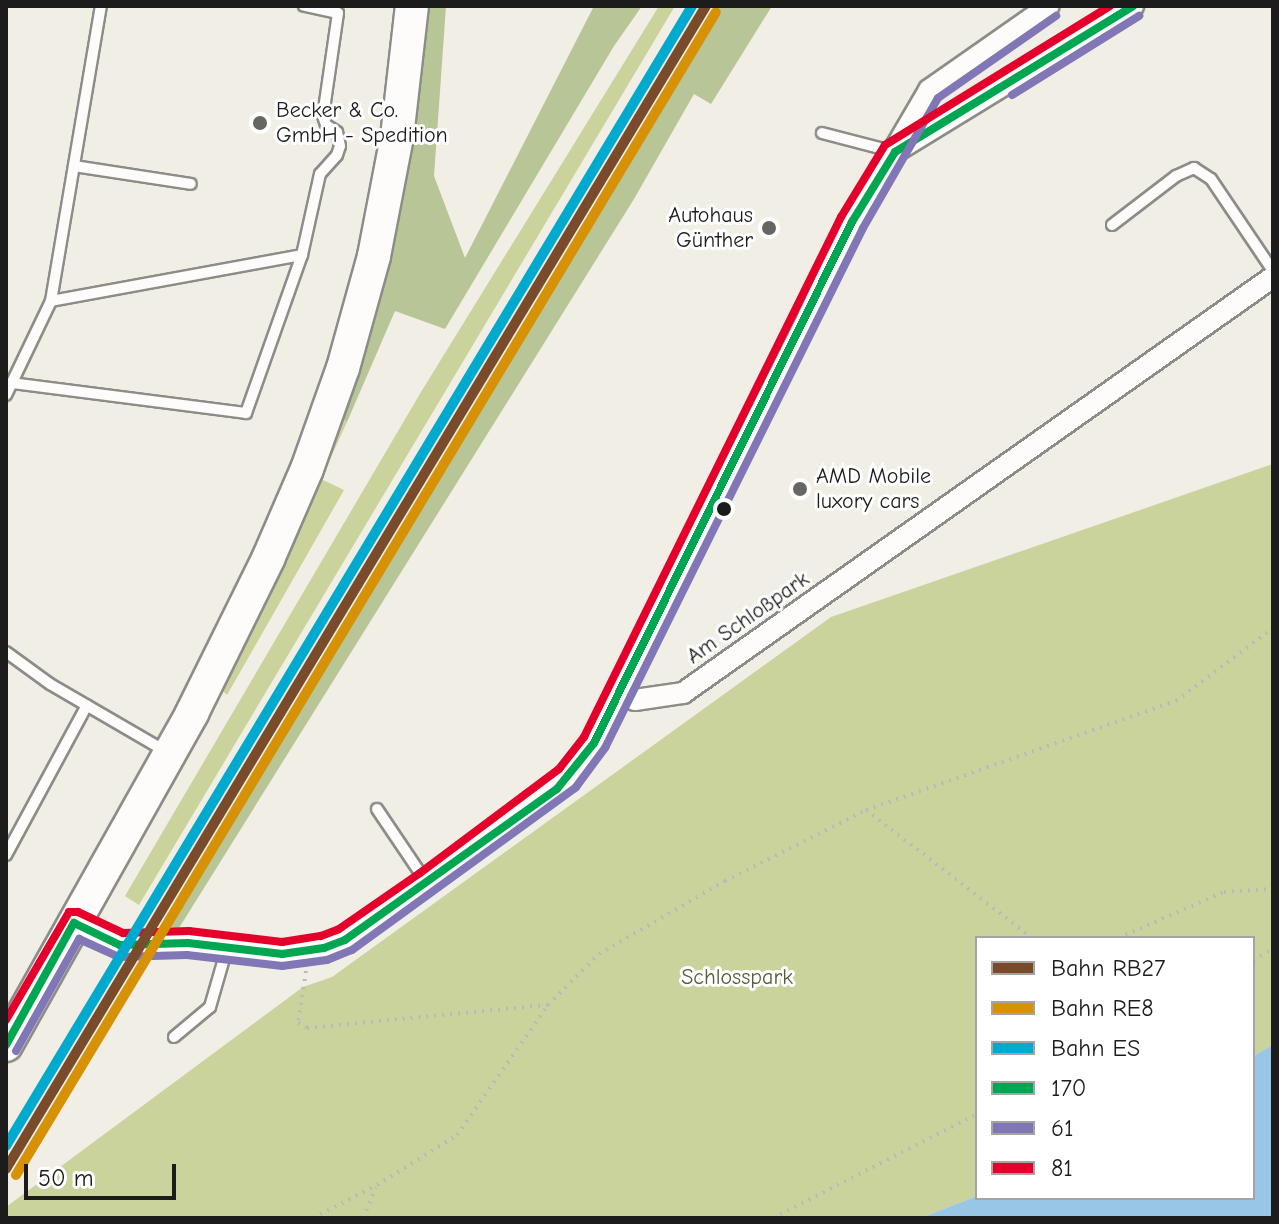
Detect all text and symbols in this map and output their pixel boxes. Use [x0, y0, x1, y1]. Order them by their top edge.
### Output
place label: Becker & Co. GmbH - Spedition [276, 97, 448, 148]
marker: Becker & Co. GmbH - Spedition [251, 114, 269, 132]
place label: Autohaus Günther [668, 202, 753, 254]
marker: Autohaus Günther [760, 219, 778, 237]
place label: AMD Mobile luxory cars [816, 463, 931, 514]
marker: AMD Mobile luxory cars [791, 480, 809, 498]
unlabelled marker [716, 501, 732, 517]
street label: Am Schloßpark [682, 566, 814, 670]
legend [975, 936, 1255, 1200]
text: Bahn RB27 [1051, 954, 1165, 982]
park label: Schlosspark [681, 965, 793, 991]
text: Bahn RE8 [1051, 994, 1154, 1022]
text: Bahn ES [1051, 1034, 1140, 1062]
text: 170 [1051, 1074, 1086, 1102]
text: 61 [1051, 1114, 1074, 1142]
scale bar [28, 1148, 180, 1198]
text: 81 [1051, 1154, 1073, 1182]
text: 50 m [38, 1164, 94, 1192]

